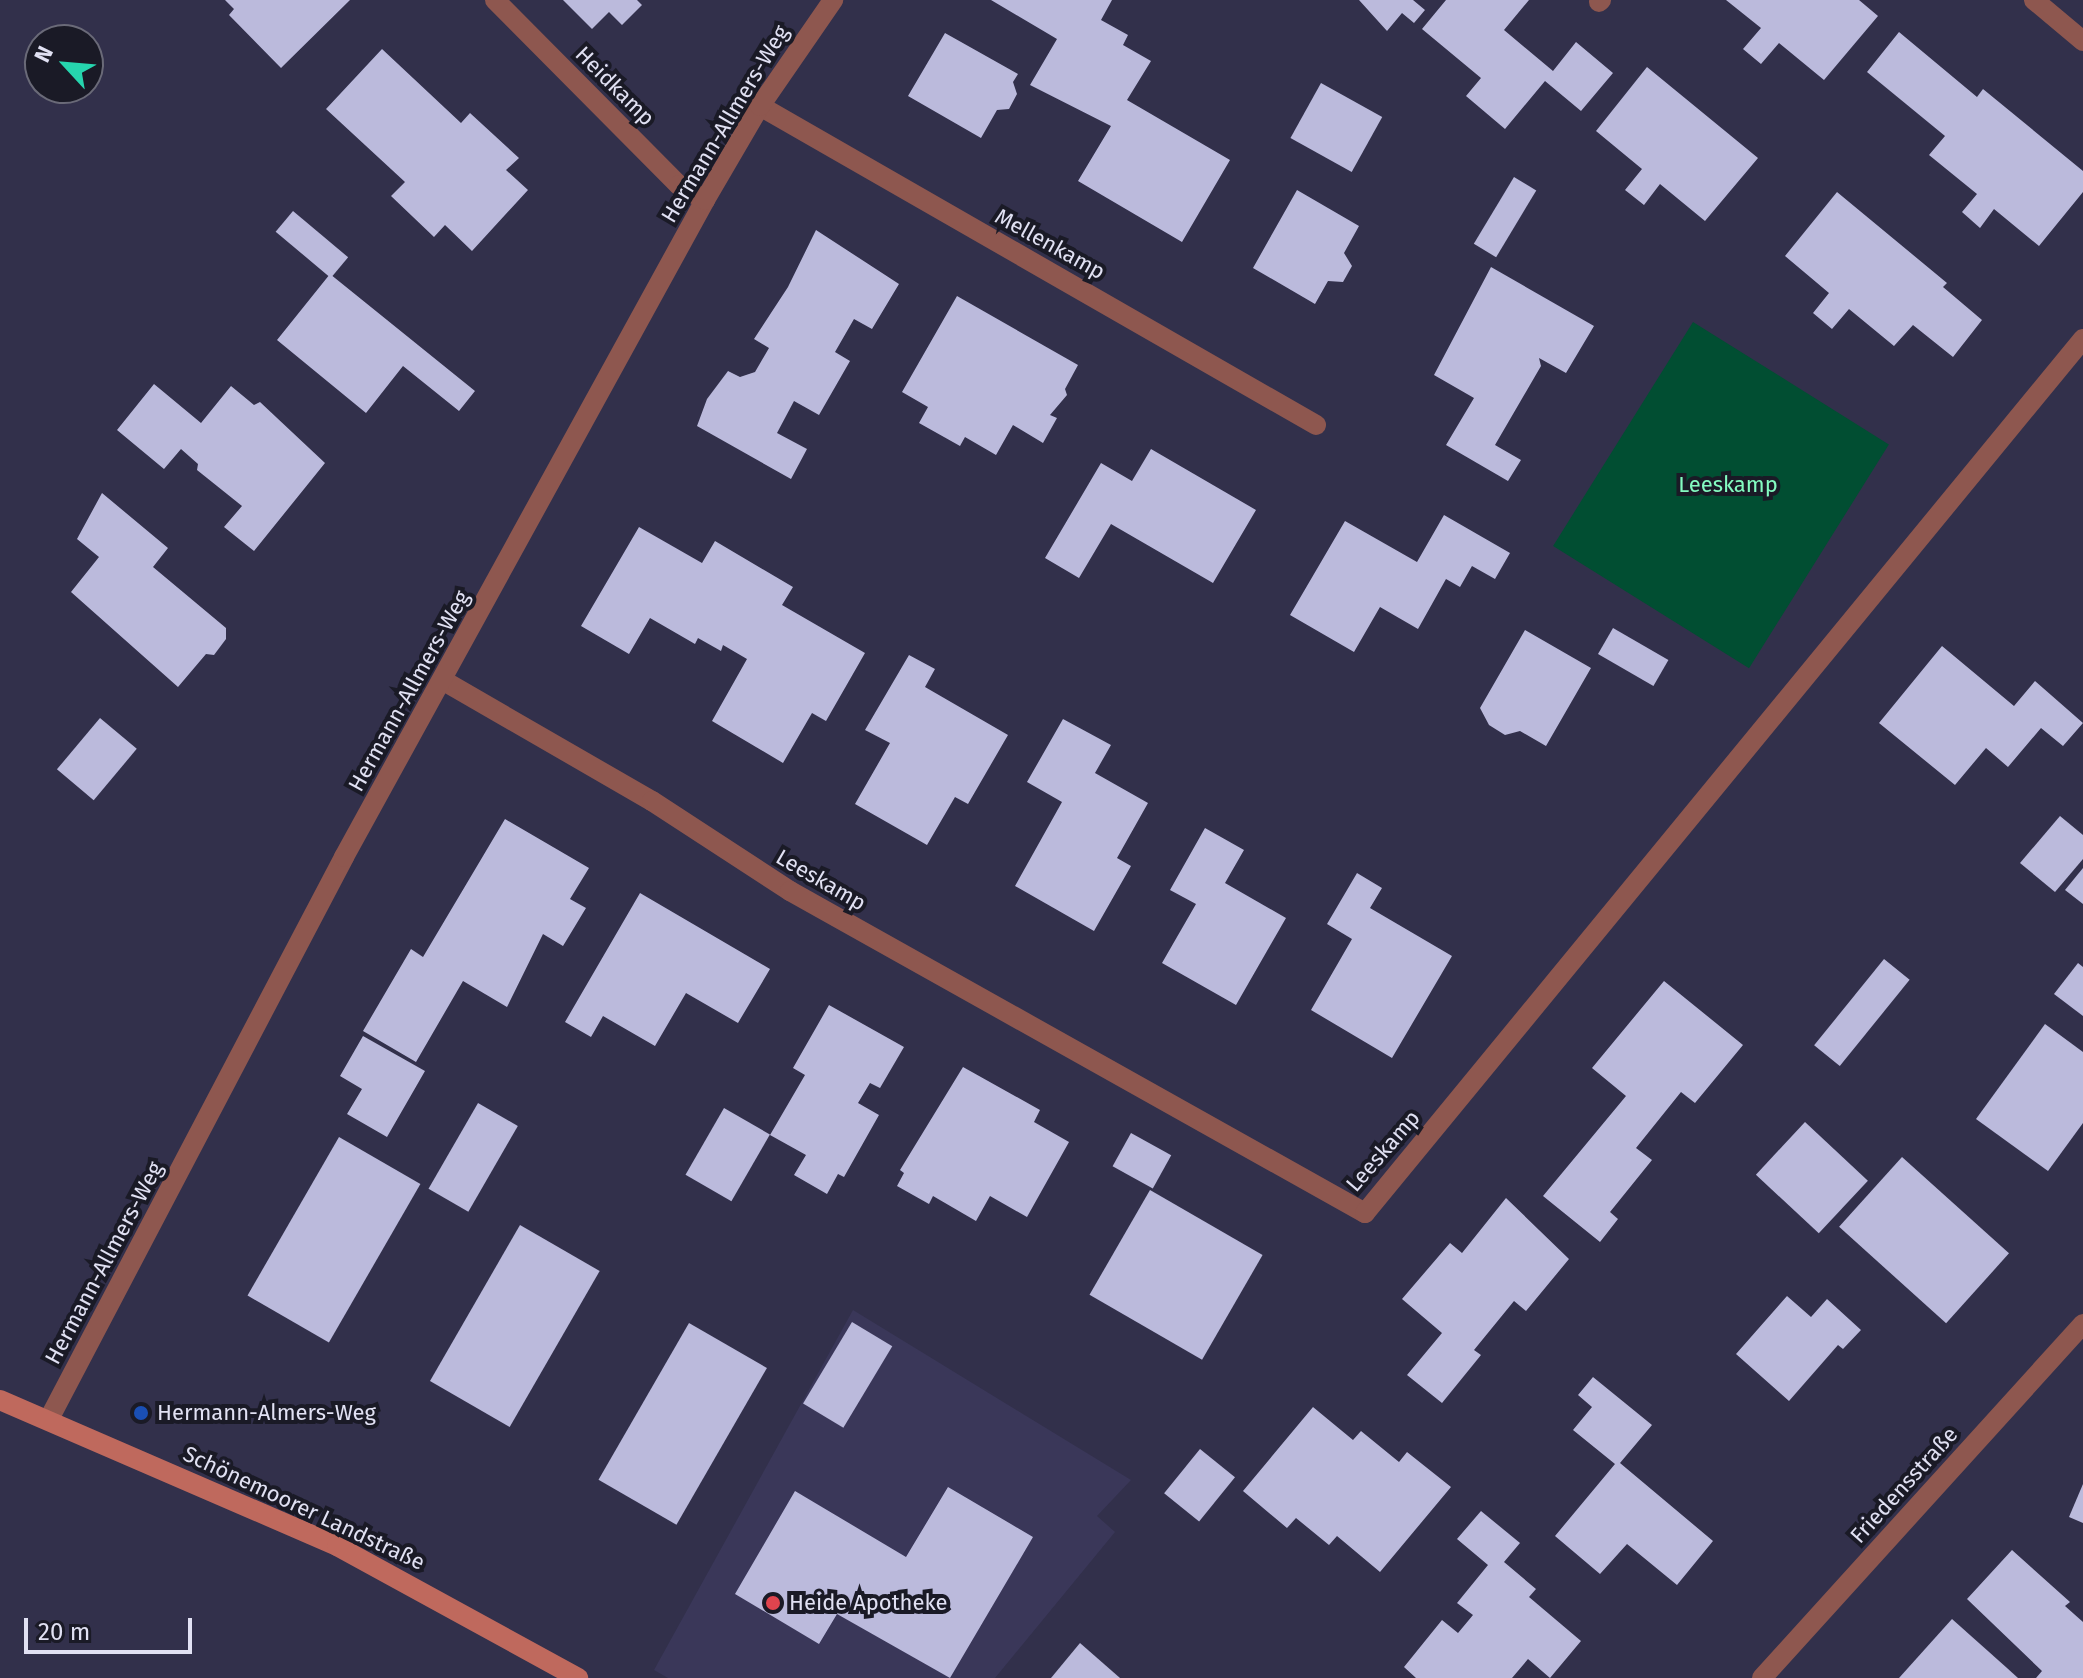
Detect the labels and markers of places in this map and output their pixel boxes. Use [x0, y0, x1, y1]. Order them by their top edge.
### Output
place label: Hermann-Almers-Weg [157, 1400, 376, 1426]
marker: Hermann-Almers-Weg [132, 1404, 150, 1422]
place label: Heide Apotheke [789, 1590, 948, 1616]
marker: Heide Apotheke [764, 1594, 782, 1612]

